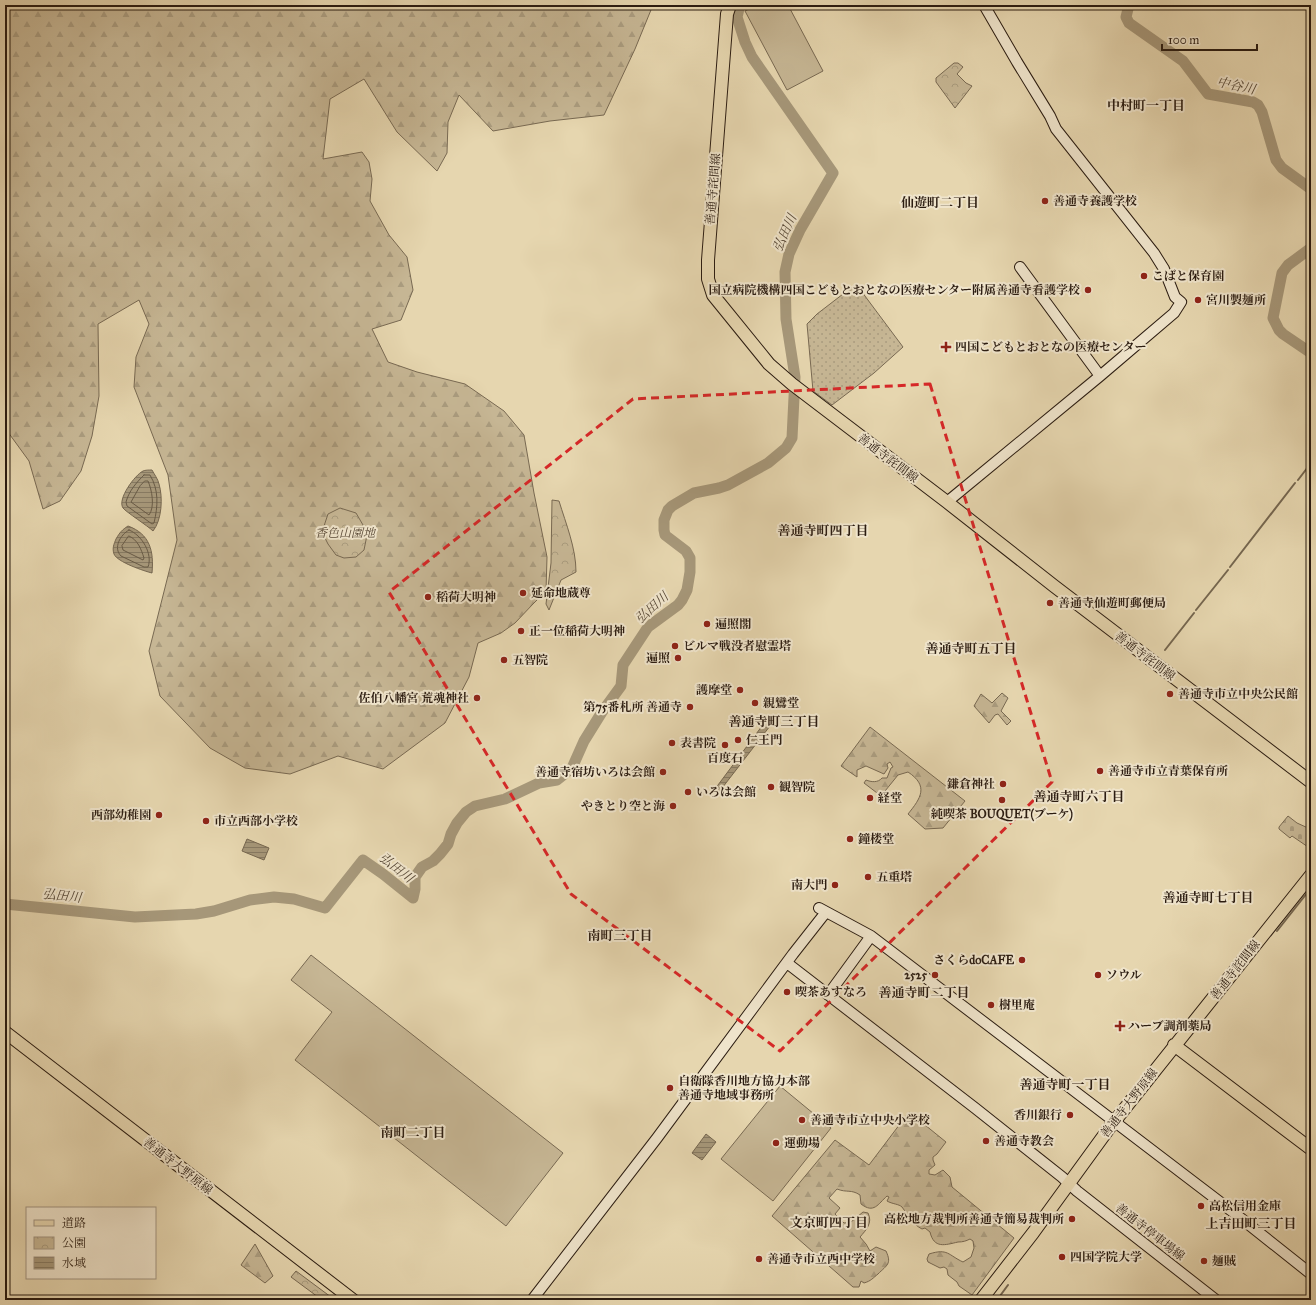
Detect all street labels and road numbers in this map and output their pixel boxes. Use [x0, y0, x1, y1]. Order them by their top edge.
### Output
street label: 善通寺詫間線 [703, 153, 723, 225]
street label: 善通寺詫間線 [855, 431, 921, 485]
street label: 善通寺詫間線 [1112, 629, 1178, 683]
street label: 善通寺詫間線 [1207, 937, 1263, 1003]
street label: 善通寺大野原線 [1098, 1066, 1160, 1140]
street label: 善通寺大野原線 [141, 1135, 215, 1197]
street label: 善通寺停車場線 [1113, 1201, 1187, 1263]

